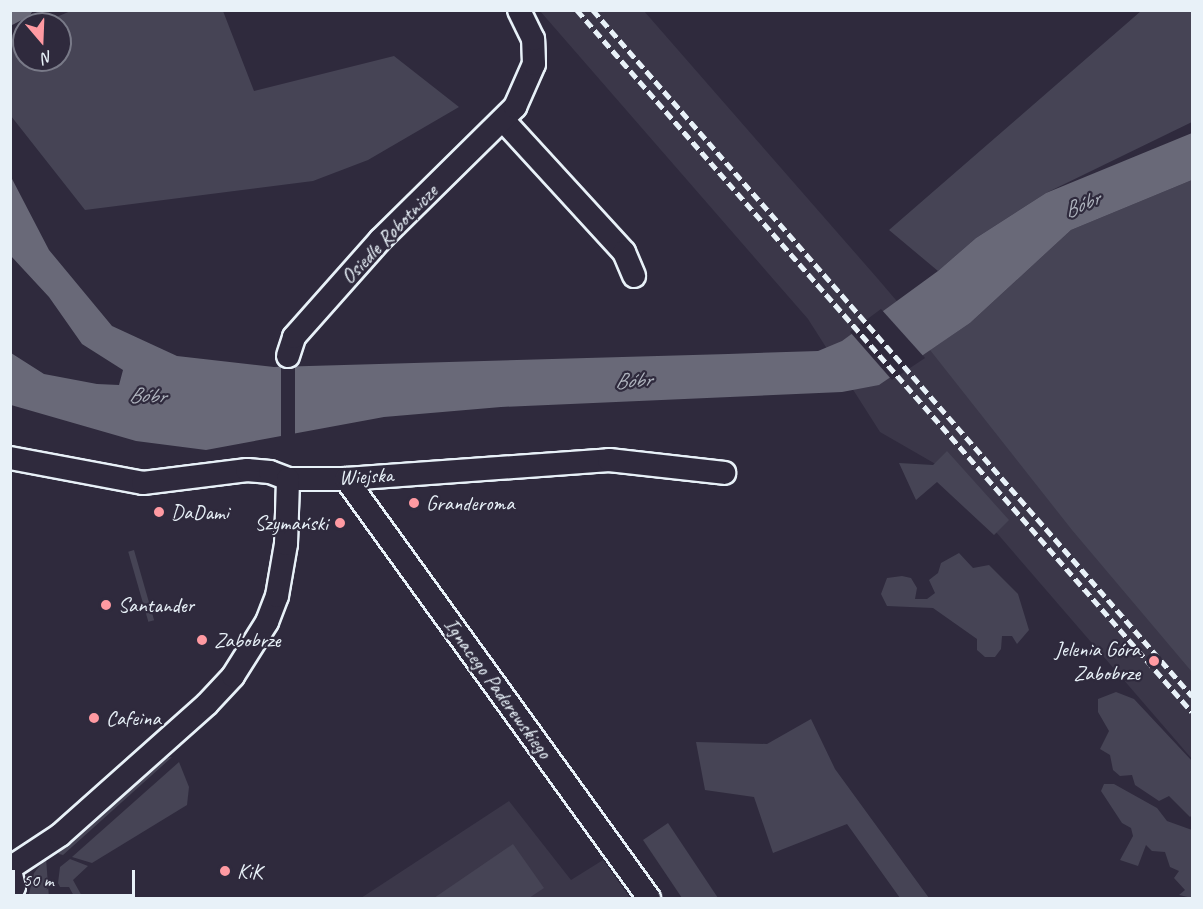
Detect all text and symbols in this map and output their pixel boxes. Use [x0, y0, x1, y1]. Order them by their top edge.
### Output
north arrow [12, 12, 72, 72]
text: N [39, 46, 55, 68]
street label: Osiedle Robotnicze [335, 179, 443, 289]
water label: Bóbr [1060, 186, 1104, 224]
water label: Bóbr [614, 367, 652, 395]
water label: Bóbr [128, 382, 166, 410]
street label: Wiejska [338, 462, 394, 490]
place label: Granderoma [426, 490, 514, 516]
marker: Granderoma [407, 496, 421, 510]
place label: DaDami [171, 499, 229, 525]
marker: DaDami [152, 505, 166, 519]
place label: Szymański [254, 510, 328, 536]
marker: Szymański [333, 516, 347, 530]
place label: Santander [118, 592, 194, 618]
marker: Santander [99, 598, 113, 612]
street label: Ignacego Paderewskiego [439, 613, 557, 763]
place label: Zabobrze [214, 627, 280, 653]
marker: Zabobrze [195, 633, 209, 647]
place label: Jelenia Góra Zabobrze [1054, 636, 1140, 686]
marker: Jelenia Góra Zabobrze [1145, 652, 1163, 670]
place label: Cafeina [106, 705, 161, 731]
marker: Cafeina [87, 711, 101, 725]
scale bar [15, 858, 138, 896]
place label: KiK [237, 858, 262, 884]
marker: KiK [218, 864, 232, 878]
text: 50 m [23, 869, 54, 891]

